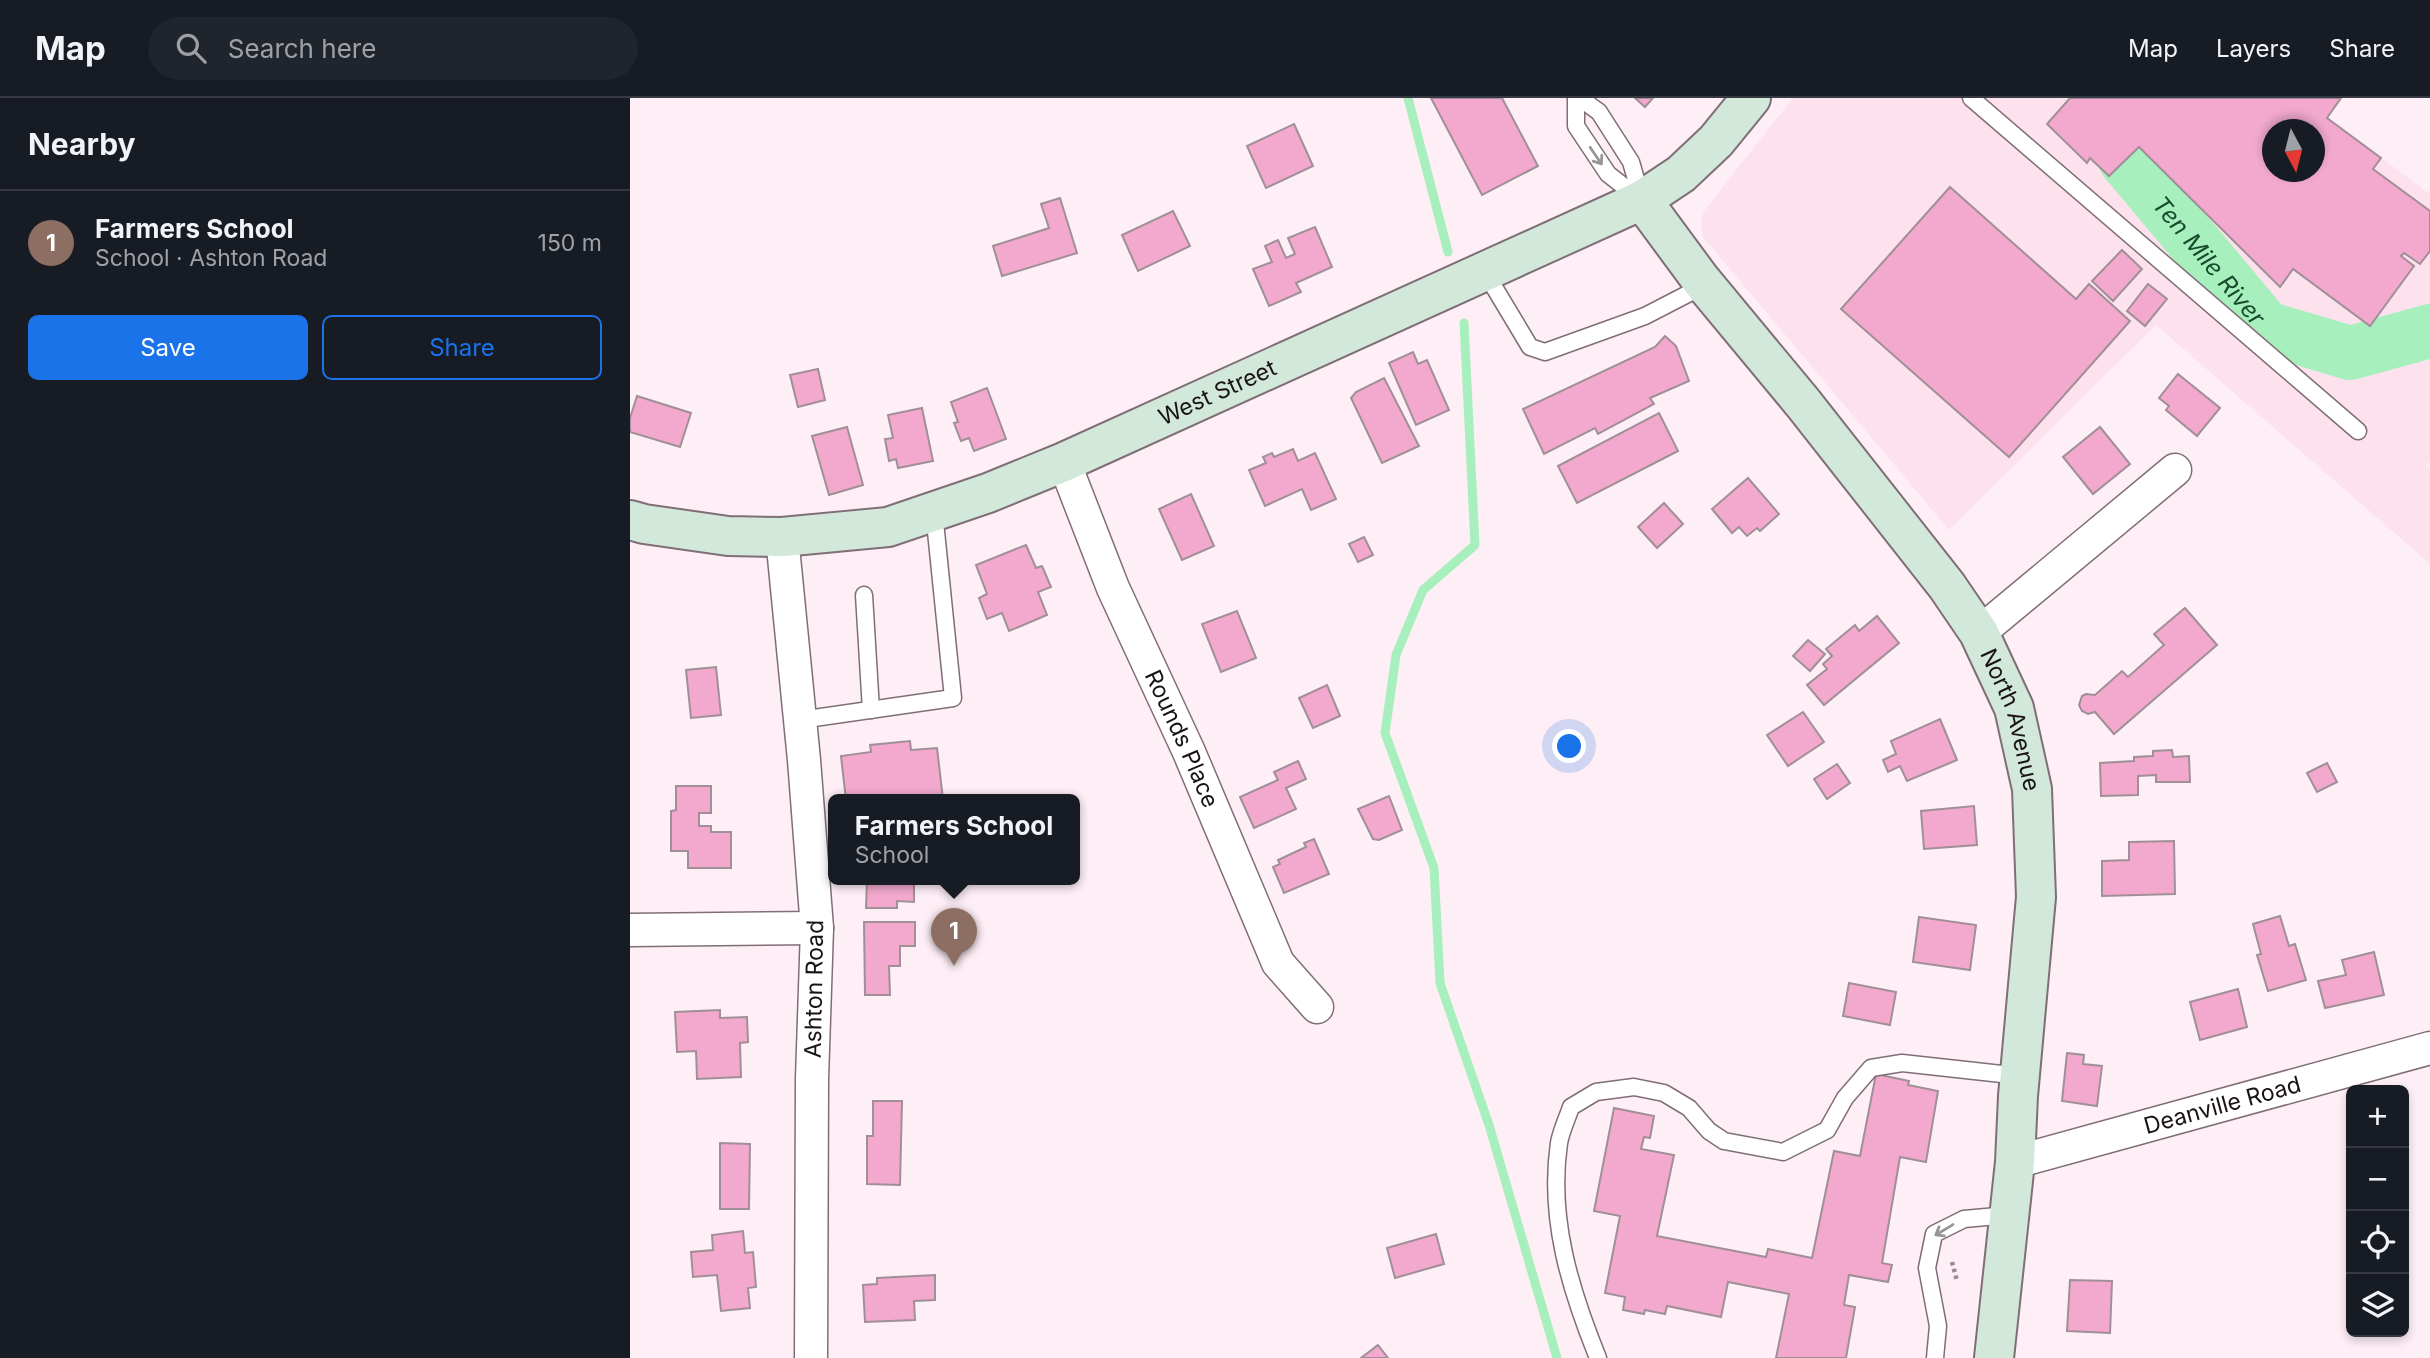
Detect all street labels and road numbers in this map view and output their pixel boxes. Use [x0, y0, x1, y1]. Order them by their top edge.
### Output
street label: West Street [1154, 354, 1281, 431]
street label: North Avenue [1974, 644, 2046, 794]
street label: Rounds Place [1139, 665, 1225, 812]
street label: Ashton Road [799, 920, 829, 1058]
street label: Deanville Road [2141, 1070, 2304, 1140]

